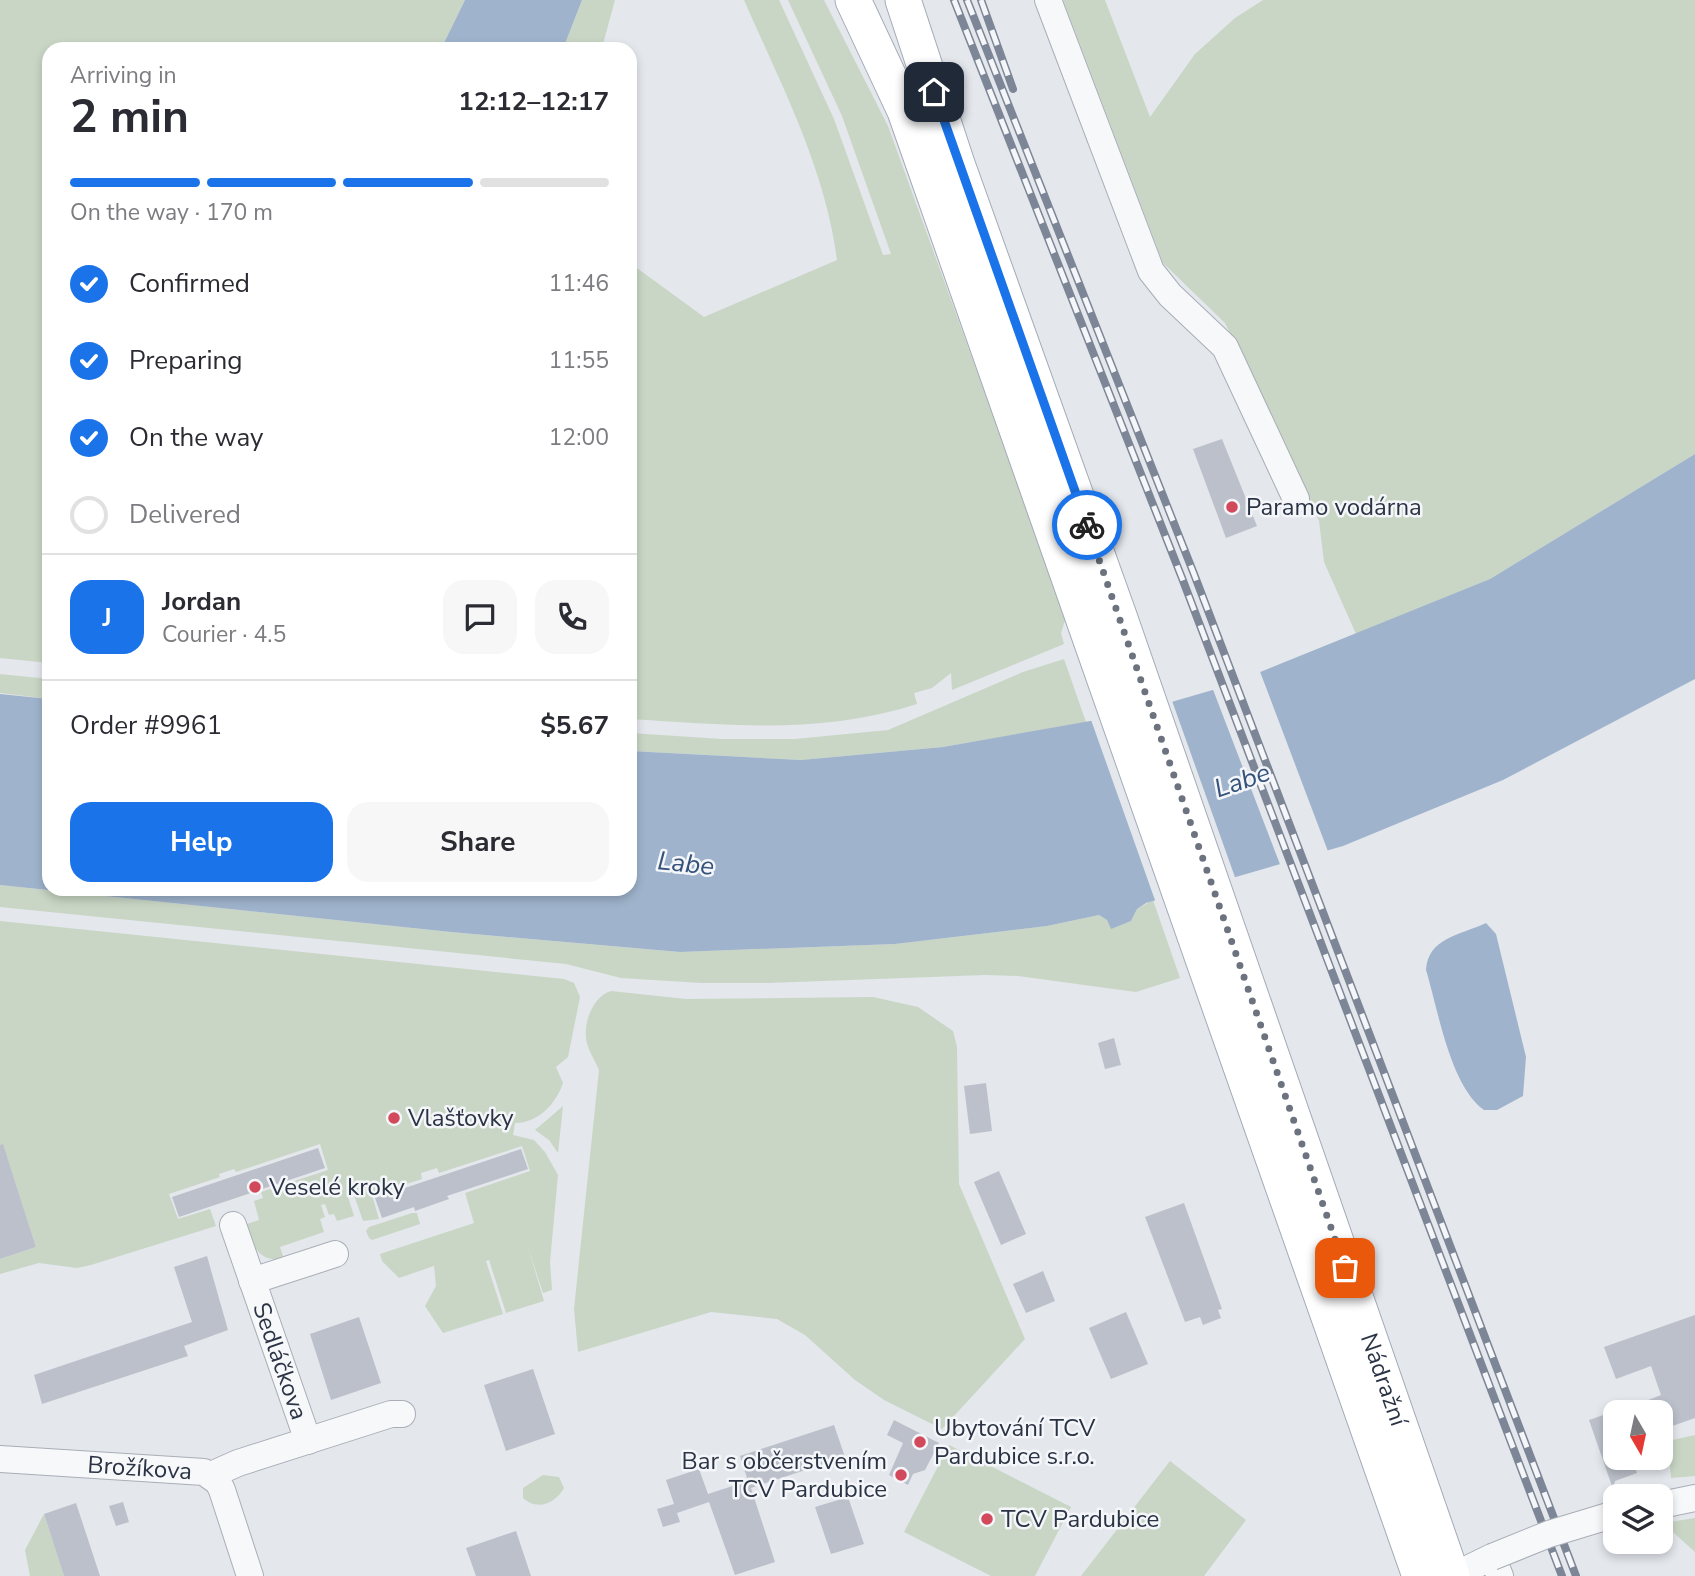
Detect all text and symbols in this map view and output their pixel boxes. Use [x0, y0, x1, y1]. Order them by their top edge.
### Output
text: Arriving in [70, 60, 177, 91]
pin [904, 62, 964, 122]
icon: home [915, 73, 953, 111]
text: 12:12–12:17 [458, 84, 609, 119]
text: 2 min [70, 85, 189, 148]
text: On the way · 170 m [70, 197, 273, 228]
icon: check [70, 265, 108, 303]
text: Confirmed [129, 266, 250, 301]
text: 11:46 [549, 268, 609, 299]
icon: check [70, 342, 108, 380]
text: Preparing [129, 343, 242, 378]
text: 11:55 [549, 345, 609, 376]
icon: check [70, 419, 108, 457]
text: On the way [129, 420, 263, 455]
text: 12:00 [549, 422, 609, 453]
courier [1052, 490, 1122, 560]
place label: Paramo vodárna [1246, 491, 1422, 523]
text: Delivered [129, 497, 241, 532]
marker: Paramo vodárna [1224, 499, 1240, 515]
icon: bike [1068, 506, 1106, 544]
button: chat [443, 580, 517, 654]
button: phone [535, 580, 609, 654]
text: Jordan [162, 584, 241, 619]
text: J [102, 600, 112, 635]
text: Courier · 4.5 [162, 619, 286, 650]
text: Order #9961 [70, 708, 222, 743]
text: $5.67 [540, 708, 609, 743]
water label: Labe [1210, 755, 1275, 806]
button: Help [70, 802, 333, 882]
button: Share [347, 802, 609, 882]
water label: Labe [656, 843, 716, 884]
place label: Vlašťovky [407, 1102, 514, 1134]
marker: Vlašťovky [386, 1110, 402, 1126]
place label: Veselé kroky [268, 1171, 406, 1203]
marker: Veselé kroky [247, 1179, 263, 1195]
pin [1315, 1238, 1375, 1298]
icon: bag [1326, 1249, 1364, 1287]
street label: Sedláčkova [245, 1298, 315, 1424]
street label: Nádražní [1353, 1329, 1415, 1432]
north arrow [1603, 1400, 1673, 1470]
map controls [1603, 1400, 1673, 1554]
place label: Ubytování TCV Pardubice s.r.o. [934, 1412, 1096, 1472]
marker: Ubytování TCV Pardubice s.r.o. [912, 1434, 928, 1450]
place label: Bar s občerstvením TCV Pardubice [681, 1445, 887, 1505]
street label: Brožíkova [86, 1449, 193, 1487]
marker: Bar s občerstvením TCV Pardubice [893, 1467, 909, 1483]
button: layers [1603, 1484, 1673, 1554]
place label: TCV Pardubice [1001, 1503, 1159, 1535]
marker: TCV Pardubice [979, 1511, 995, 1527]

